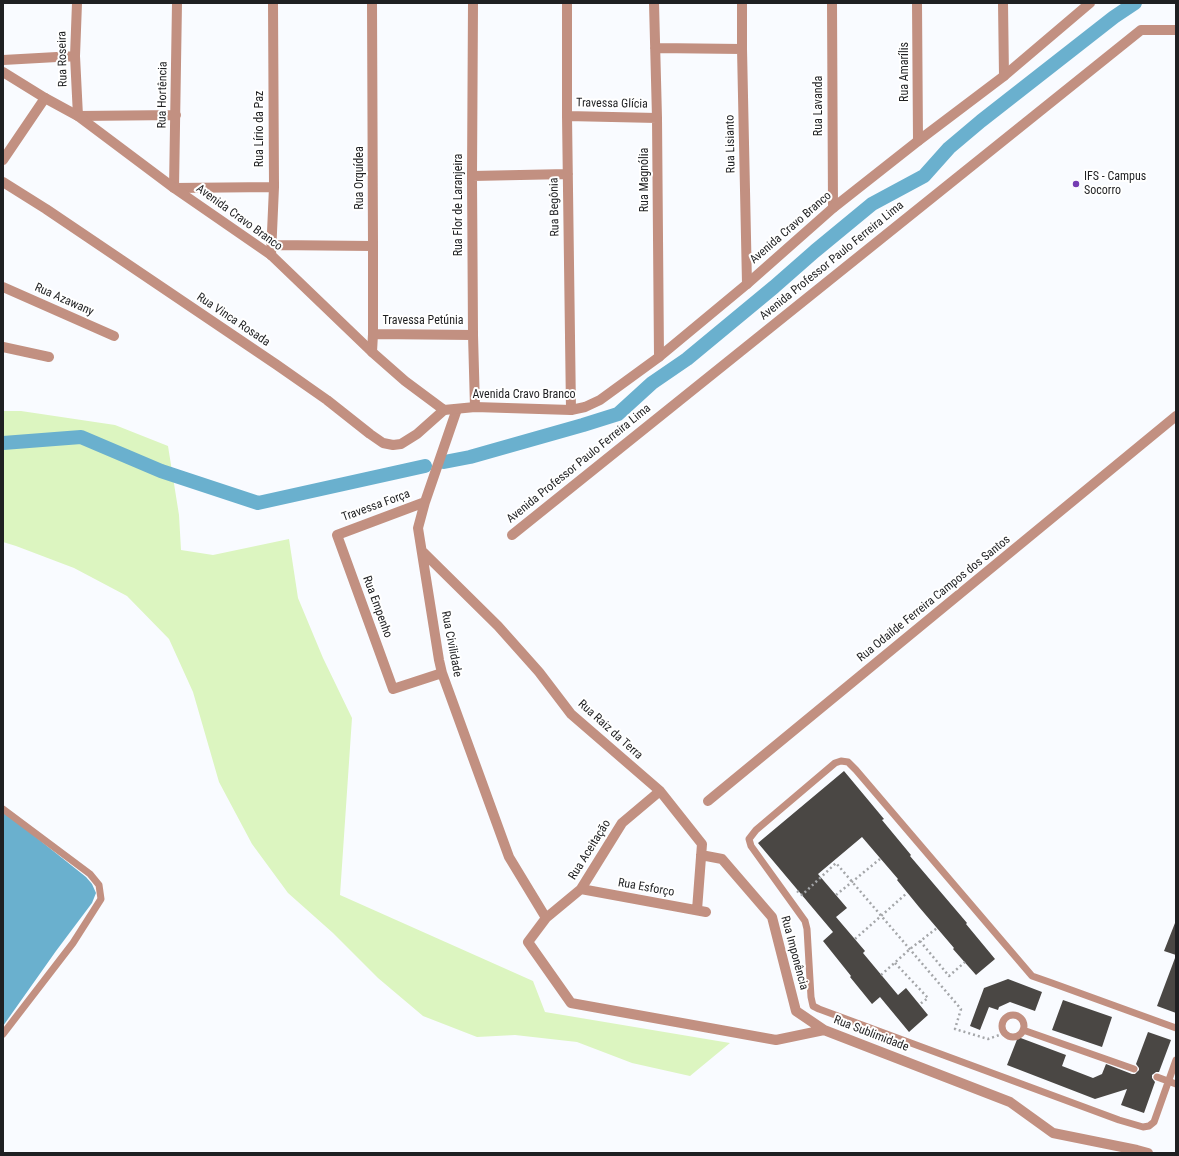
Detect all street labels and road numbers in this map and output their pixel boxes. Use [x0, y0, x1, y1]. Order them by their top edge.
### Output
street label: Rua Roseira [55, 31, 71, 87]
street label: Rua Amarílis [898, 42, 912, 102]
street label: Rua Hortência [155, 61, 171, 129]
street label: Rua Lavanda [812, 76, 826, 136]
street label: Rua Lírio da Paz [253, 91, 267, 167]
street label: Travessa Glícia [576, 96, 648, 112]
street label: Rua Lisianto [723, 115, 739, 173]
street label: Rua Orquídea [353, 146, 367, 210]
street label: Rua Magnólia [638, 148, 652, 212]
street label: Rua Flor de Laranjeira [452, 154, 466, 256]
street label: Rua Begônia [547, 177, 563, 237]
street label: Avenida Cravo Branco [193, 182, 285, 254]
street label: Avenida Cravo Branco [747, 189, 835, 267]
street label: Avenida Professor Paulo Ferreira Lima [757, 198, 907, 324]
street label: Rua Azawany [32, 281, 96, 319]
street label: Rua Vinca Rosada [194, 290, 272, 350]
street label: Travessa Petúnia [383, 314, 463, 328]
street label: Avenida Cravo Branco [472, 388, 576, 402]
street label: Avenida Professor Paulo Ferreira Lima [504, 401, 654, 527]
street label: Travessa Força [340, 487, 412, 525]
street label: Rua Odailde Ferreira Campos dos Santos [855, 533, 1013, 665]
street label: Rua Empenho [359, 574, 395, 640]
street label: Rua Civilidade [438, 610, 464, 678]
street label: Rua Raiz da Terra [575, 697, 645, 763]
street label: Rua Aceitação [566, 817, 614, 883]
street label: Rua Esforço [617, 876, 675, 900]
street label: Rua Imponência [777, 914, 811, 992]
street label: Rua Sublimidade [831, 1013, 911, 1055]

